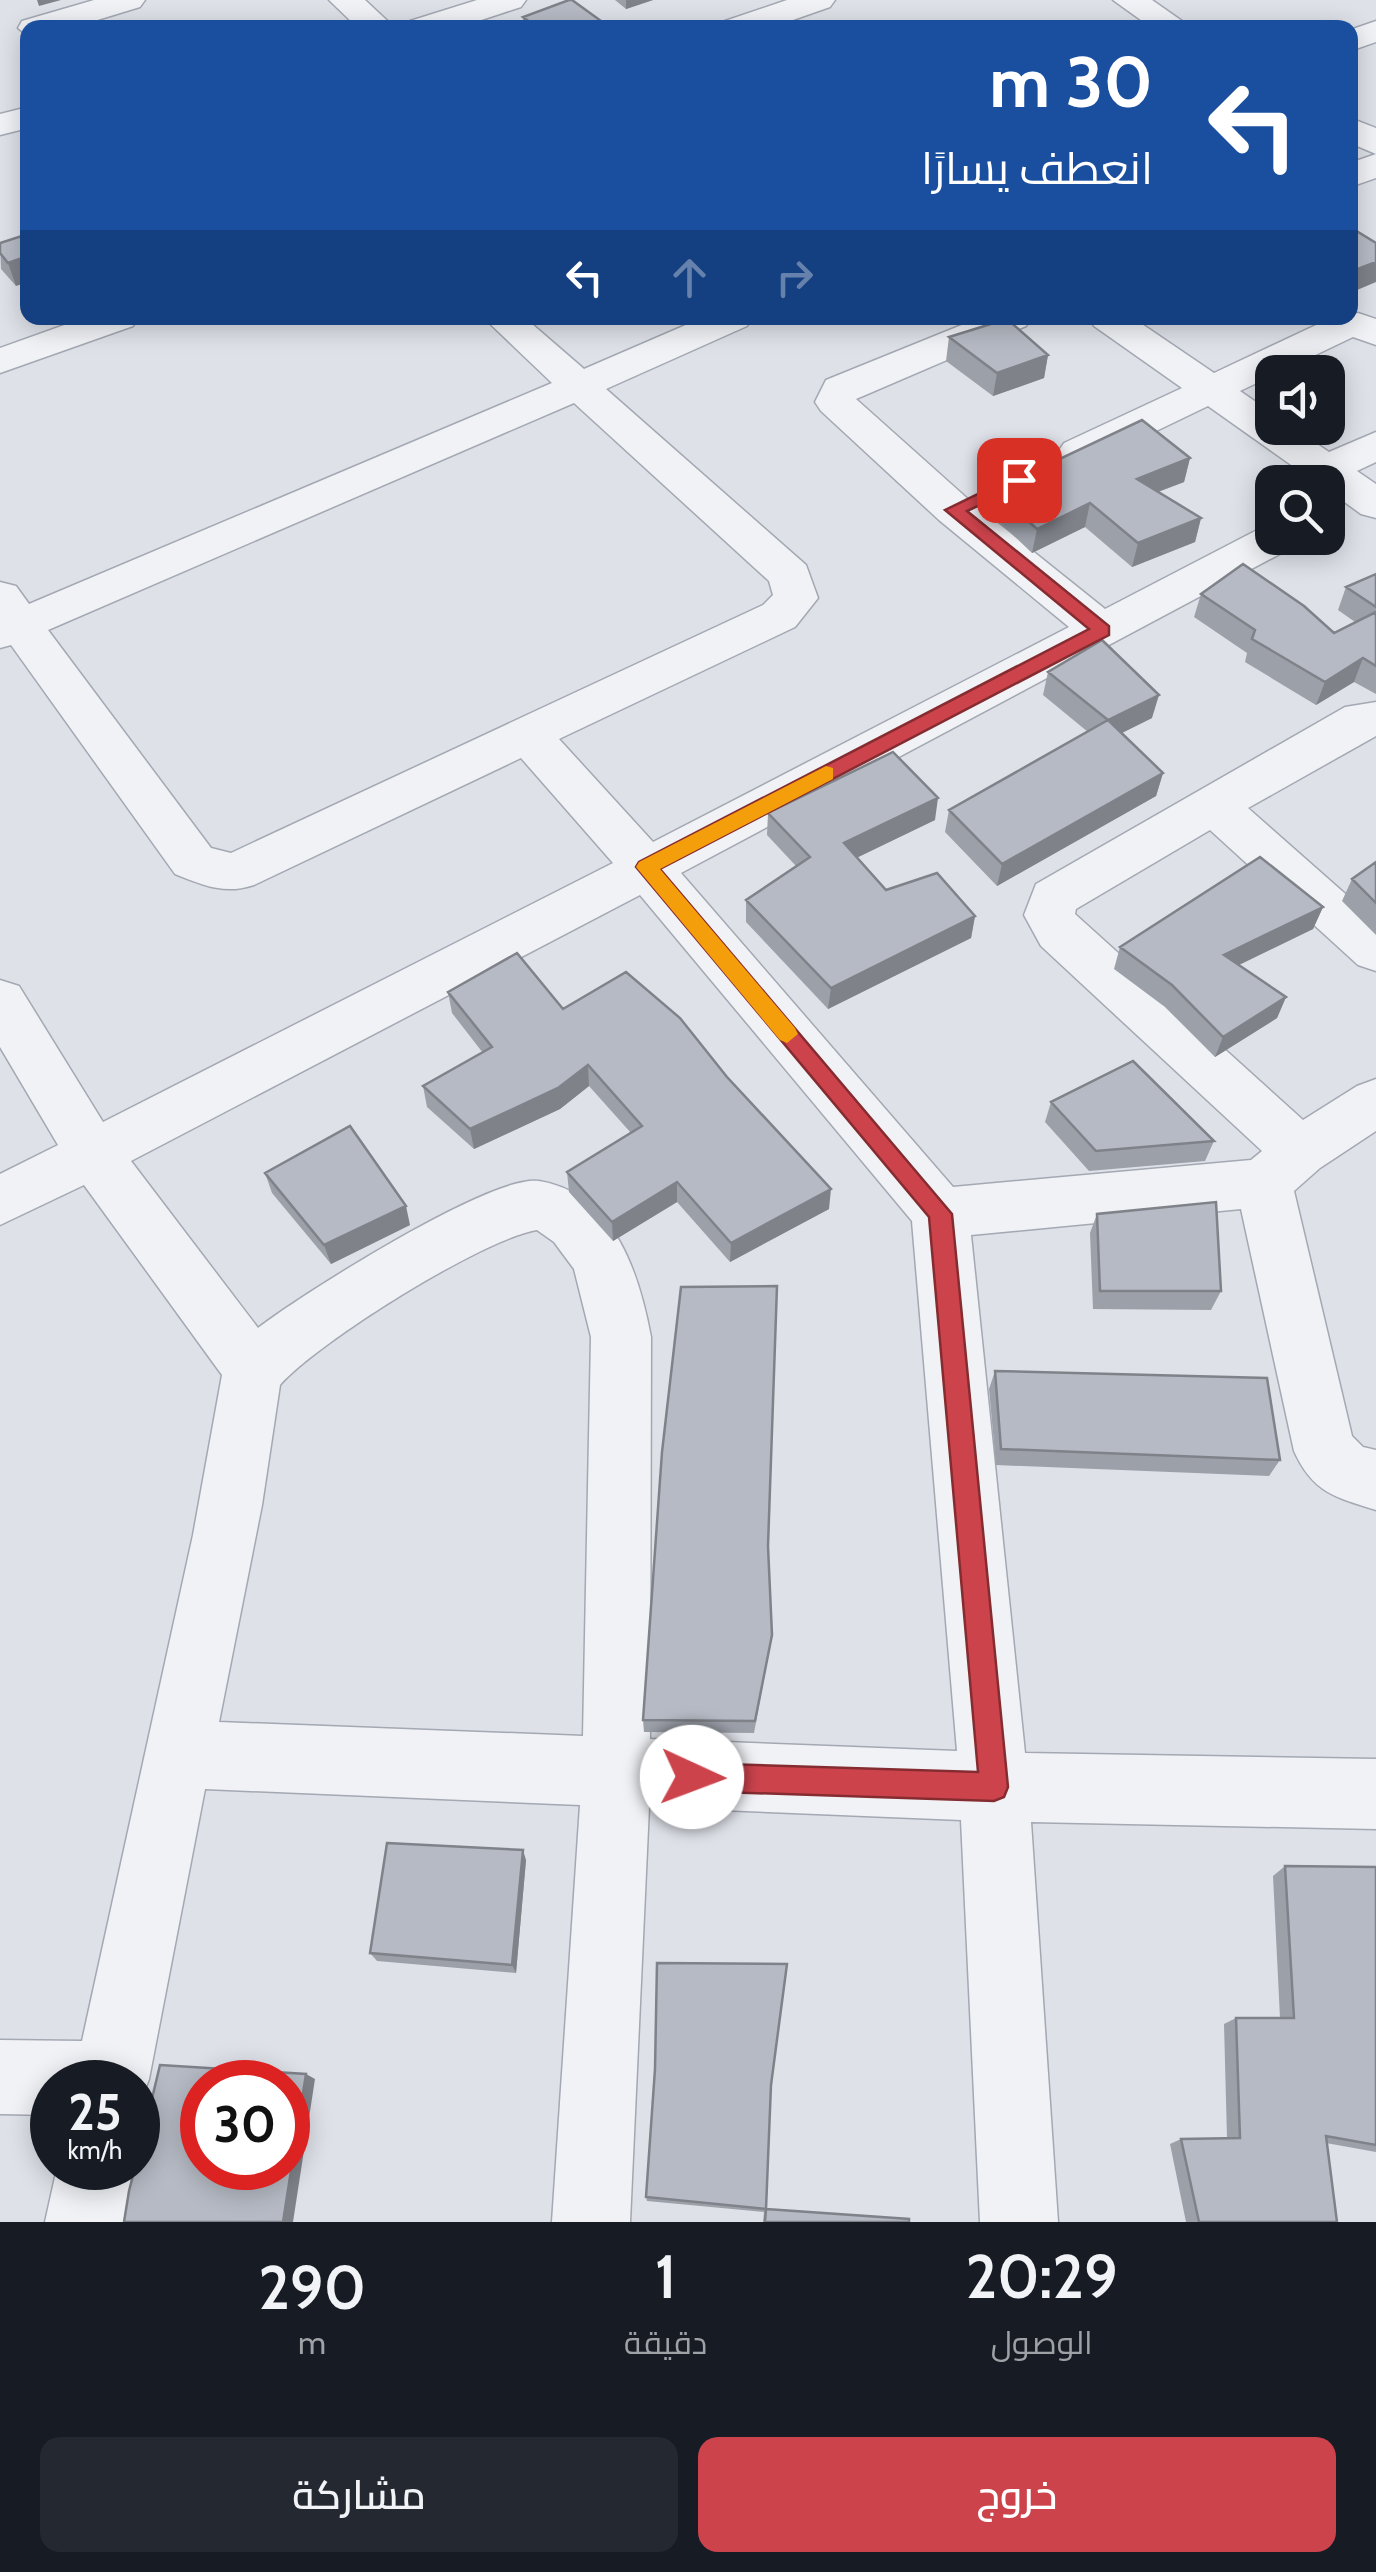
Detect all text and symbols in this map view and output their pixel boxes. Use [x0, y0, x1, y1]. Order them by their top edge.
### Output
text: 30 m [989, 39, 1153, 125]
icon: left [1188, 60, 1318, 190]
text: انعطف يسارًا [921, 141, 1153, 195]
icon: left [557, 250, 612, 305]
icon: ahead [662, 250, 717, 305]
icon: right [767, 250, 822, 305]
map controls [1255, 355, 1345, 555]
button: sound [1255, 355, 1345, 445]
pin [977, 438, 1062, 523]
icon: arrive [992, 453, 1047, 508]
button: search [1255, 465, 1345, 555]
position arrow [640, 1725, 744, 1829]
speed limit sign: 30 [180, 2060, 310, 2190]
text: 25 [68, 2082, 122, 2143]
text: km/h [68, 2135, 122, 2165]
text: 1 [655, 2240, 676, 2313]
text: 20:29 [966, 2240, 1118, 2313]
text: 290 [258, 2251, 366, 2324]
text: m [298, 2323, 326, 2362]
text: دقيقة [624, 2323, 707, 2362]
text: الوصول [991, 2323, 1093, 2362]
button: مشاركة [40, 2437, 678, 2552]
button: خروج [698, 2437, 1336, 2552]

